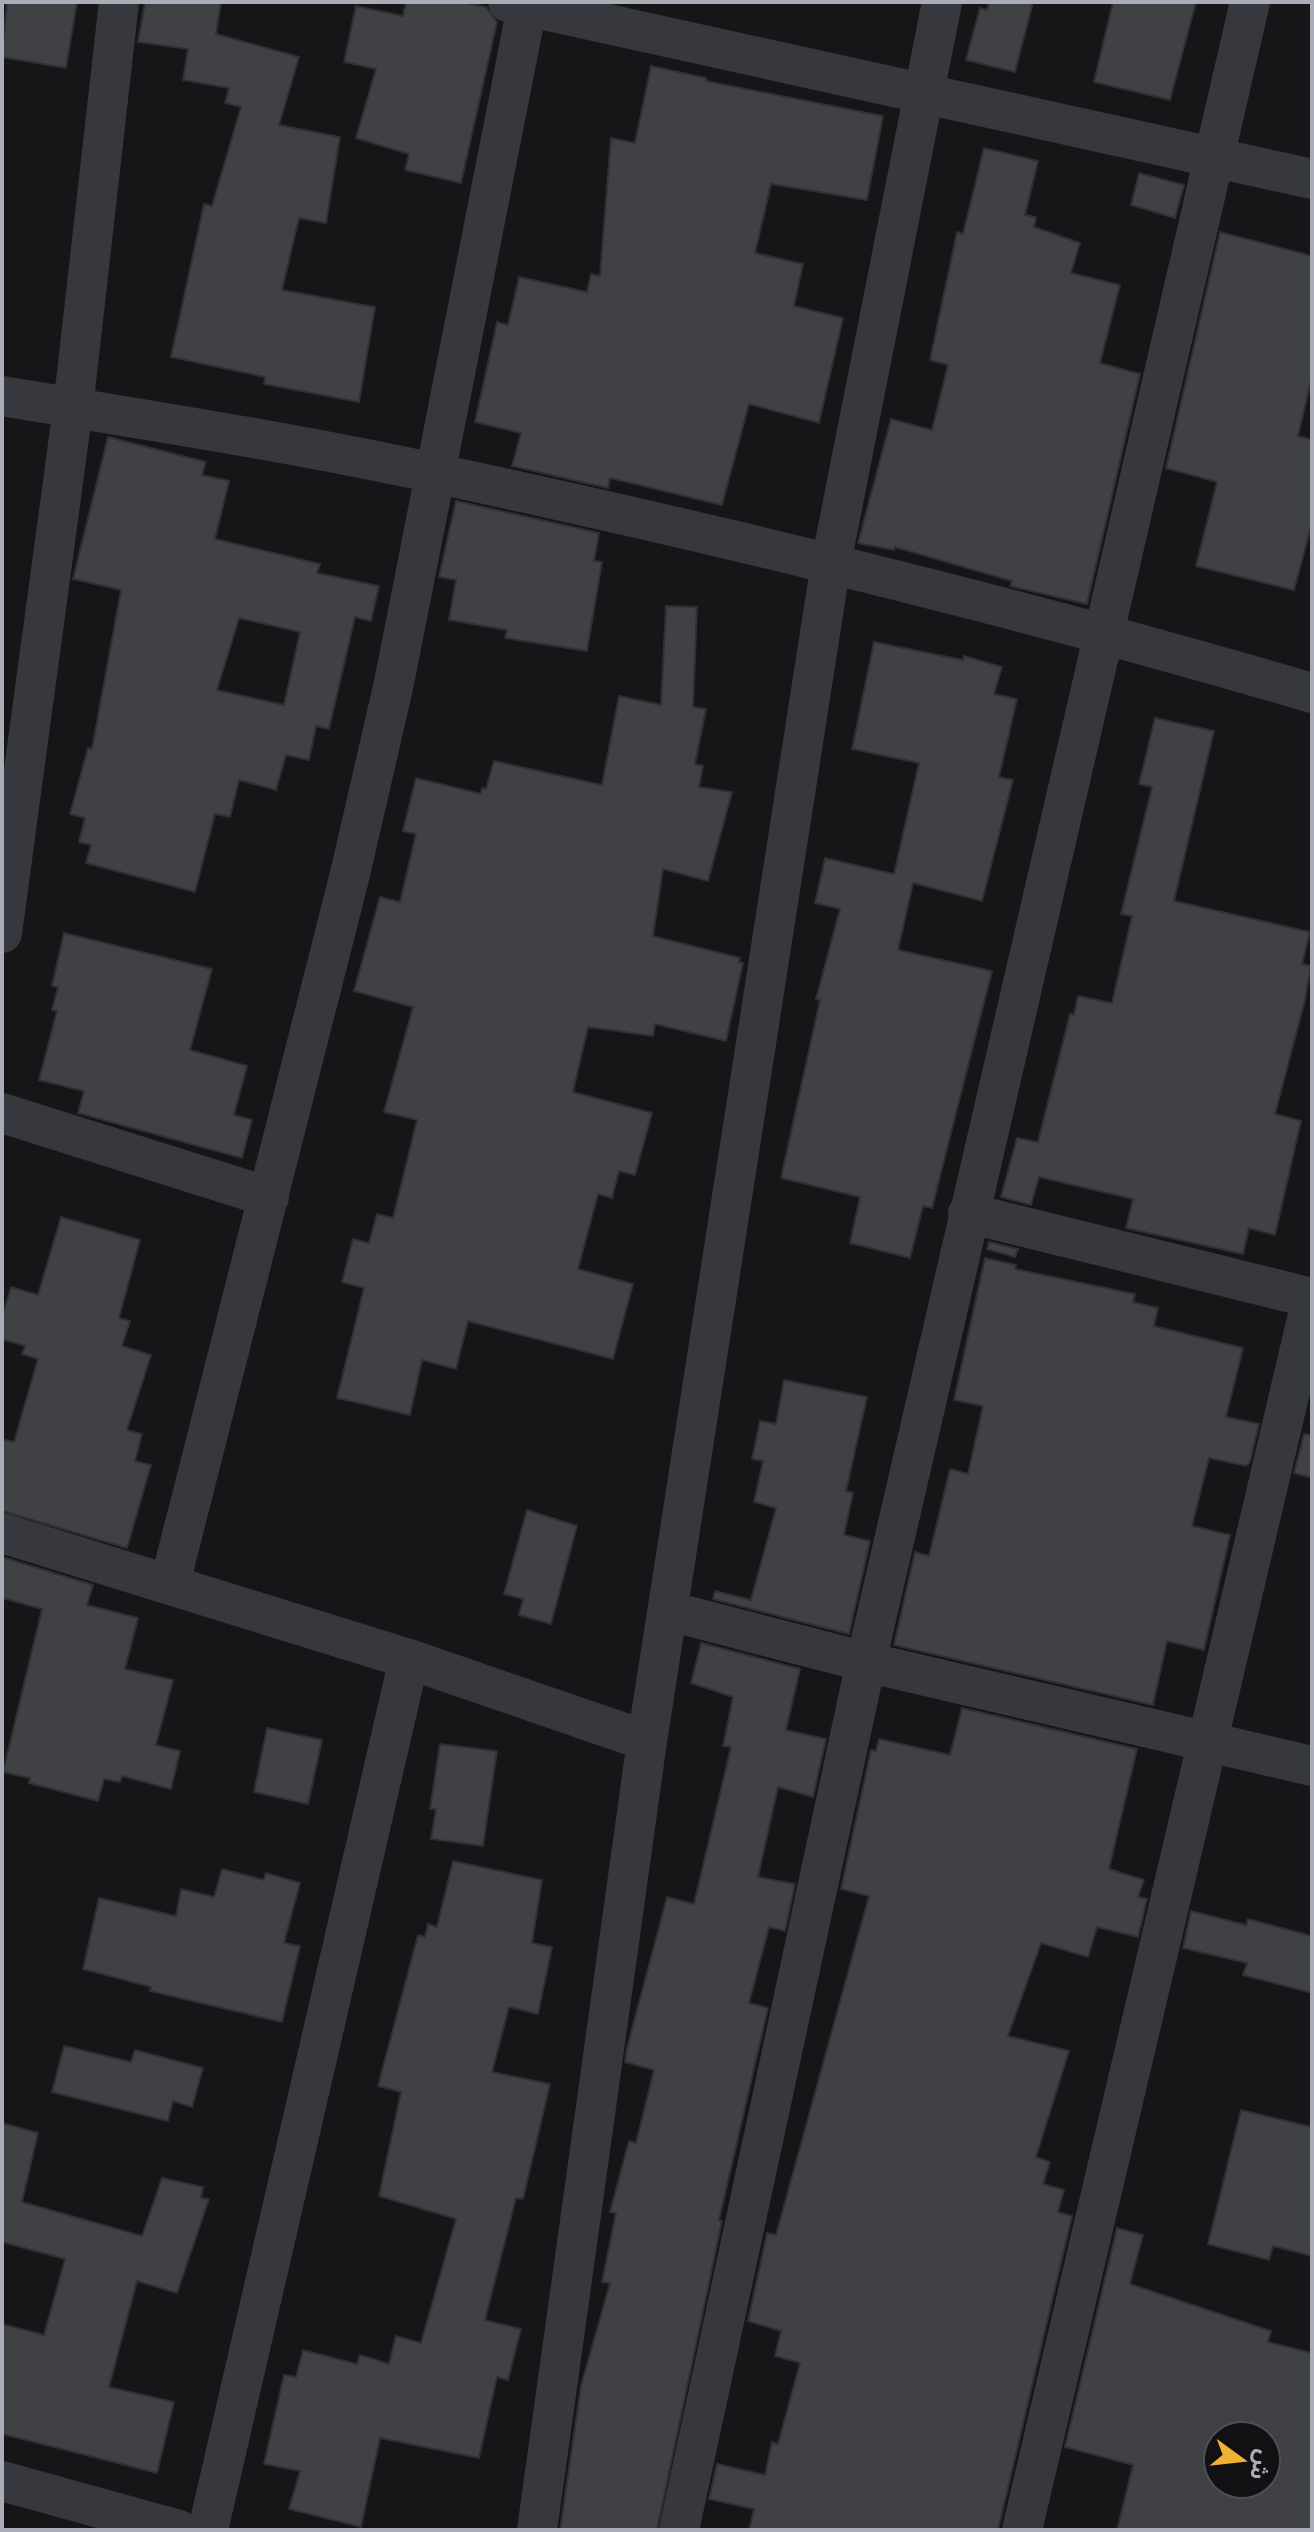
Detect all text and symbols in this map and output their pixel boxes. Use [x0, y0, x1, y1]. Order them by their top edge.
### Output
north arrow [1202, 2420, 1282, 2500]
text: ش [1241, 2446, 1280, 2484]

